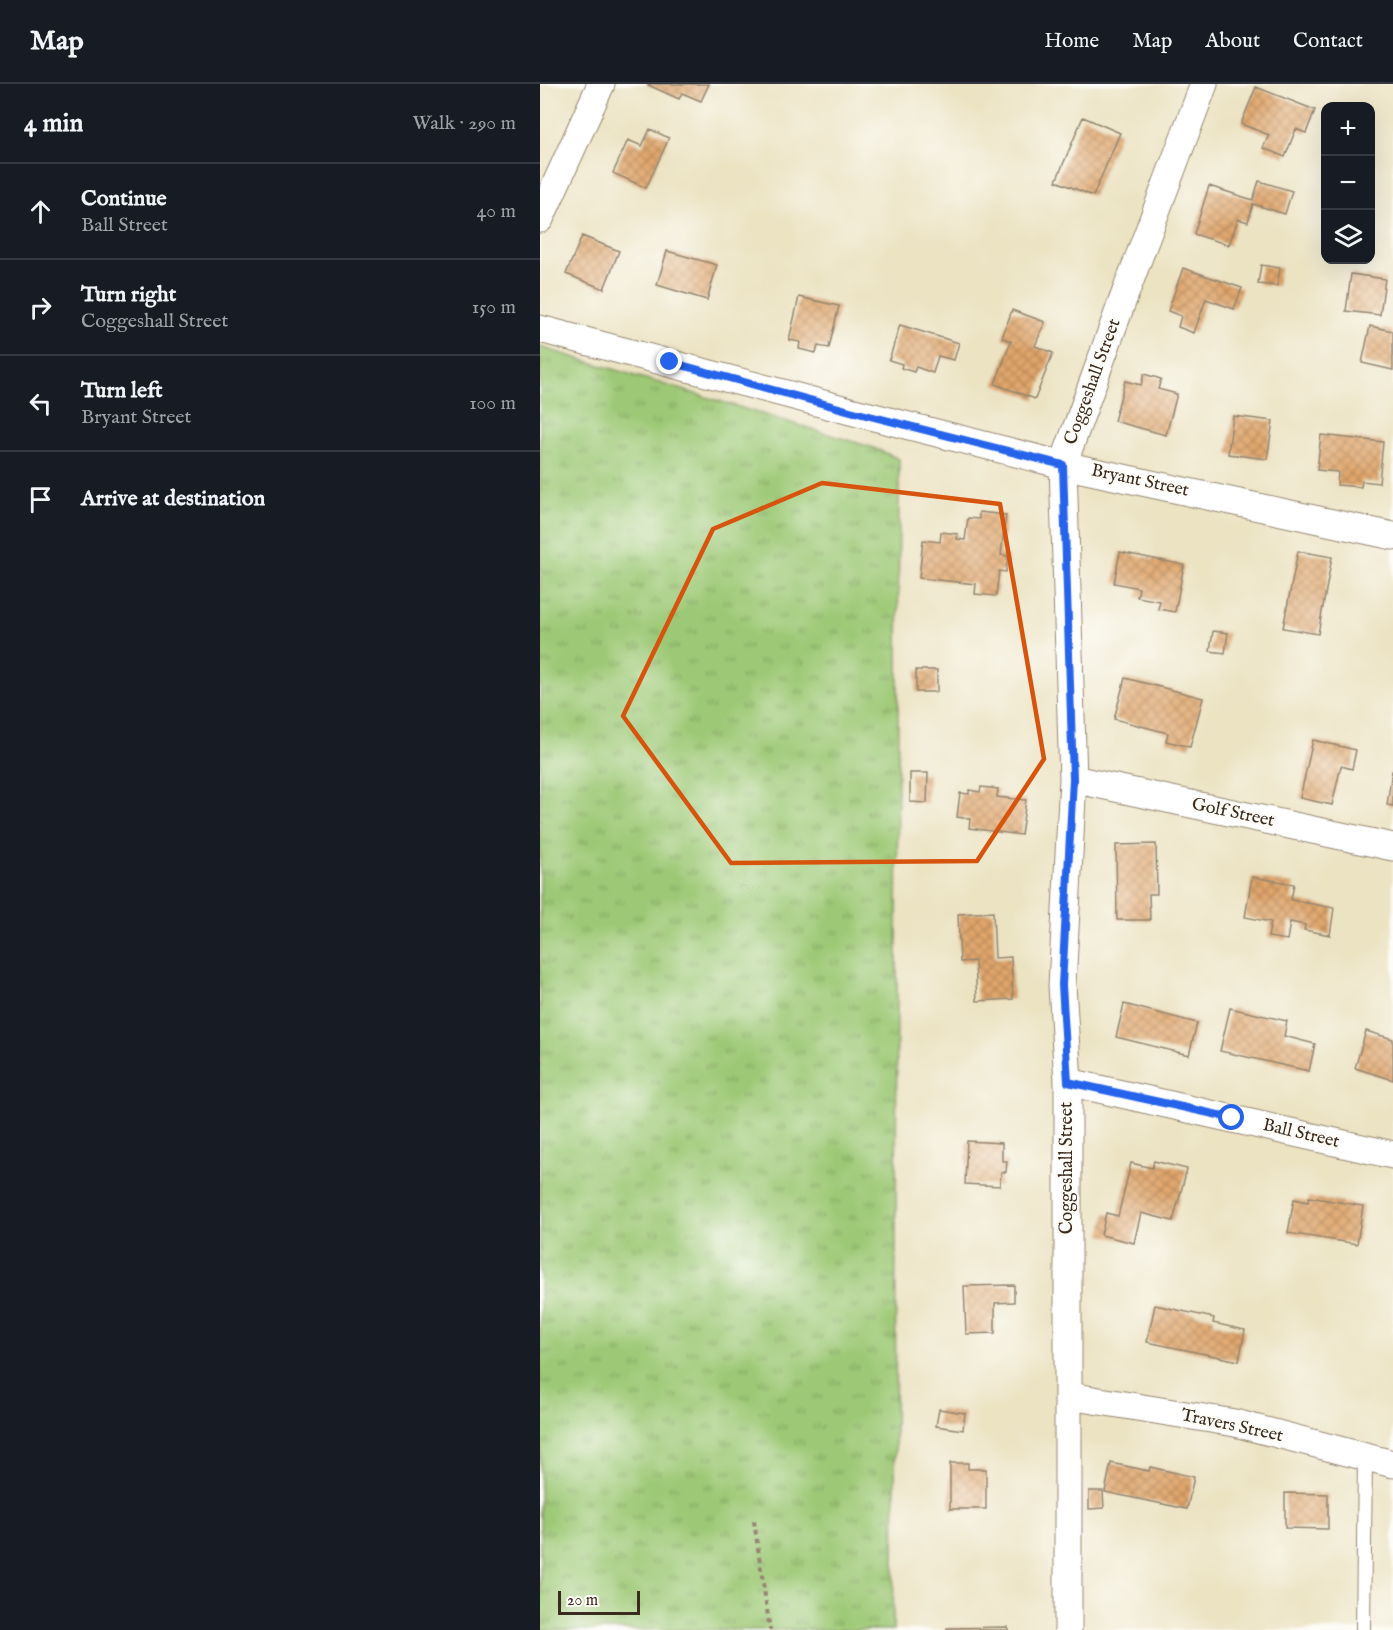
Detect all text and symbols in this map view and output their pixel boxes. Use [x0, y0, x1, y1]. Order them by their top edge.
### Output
text: Map [30, 24, 84, 59]
text: Home [1044, 28, 1099, 55]
text: Map [1132, 28, 1172, 55]
text: About [1205, 28, 1260, 55]
text: Contact [1293, 28, 1363, 55]
map controls [1321, 102, 1375, 264]
button: + [1321, 102, 1375, 156]
text: 4 min [24, 107, 83, 140]
text: Walk · 290 m [412, 111, 516, 136]
button: − [1321, 156, 1375, 210]
text: Continue [81, 185, 167, 213]
icon: ahead [24, 195, 57, 228]
text: 40 m [477, 199, 516, 224]
button: layers [1321, 210, 1375, 264]
text: Ball Street [81, 213, 168, 238]
text: Turn right [81, 281, 176, 309]
icon: right [24, 291, 57, 324]
text: 150 m [472, 295, 516, 320]
text: Coggeshall Street [81, 309, 228, 334]
street label: Coggeshall Street [1060, 316, 1126, 448]
route end [656, 348, 682, 374]
text: Turn left [81, 377, 163, 405]
icon: left [24, 387, 57, 420]
text: 100 m [469, 391, 516, 416]
text: Bryant Street [81, 405, 191, 430]
street label: Bryant Street [1089, 459, 1191, 503]
icon: arrive [24, 483, 57, 516]
text: Arrive at destination [81, 485, 265, 513]
street label: Golf Street [1189, 793, 1277, 833]
street label: Coggeshall Street [1056, 1102, 1079, 1234]
route start [1218, 1104, 1244, 1130]
street label: Ball Street [1260, 1114, 1342, 1154]
street label: Travers Street [1179, 1404, 1285, 1448]
scale bar [558, 1588, 640, 1616]
text: 20 m [567, 1591, 598, 1611]

